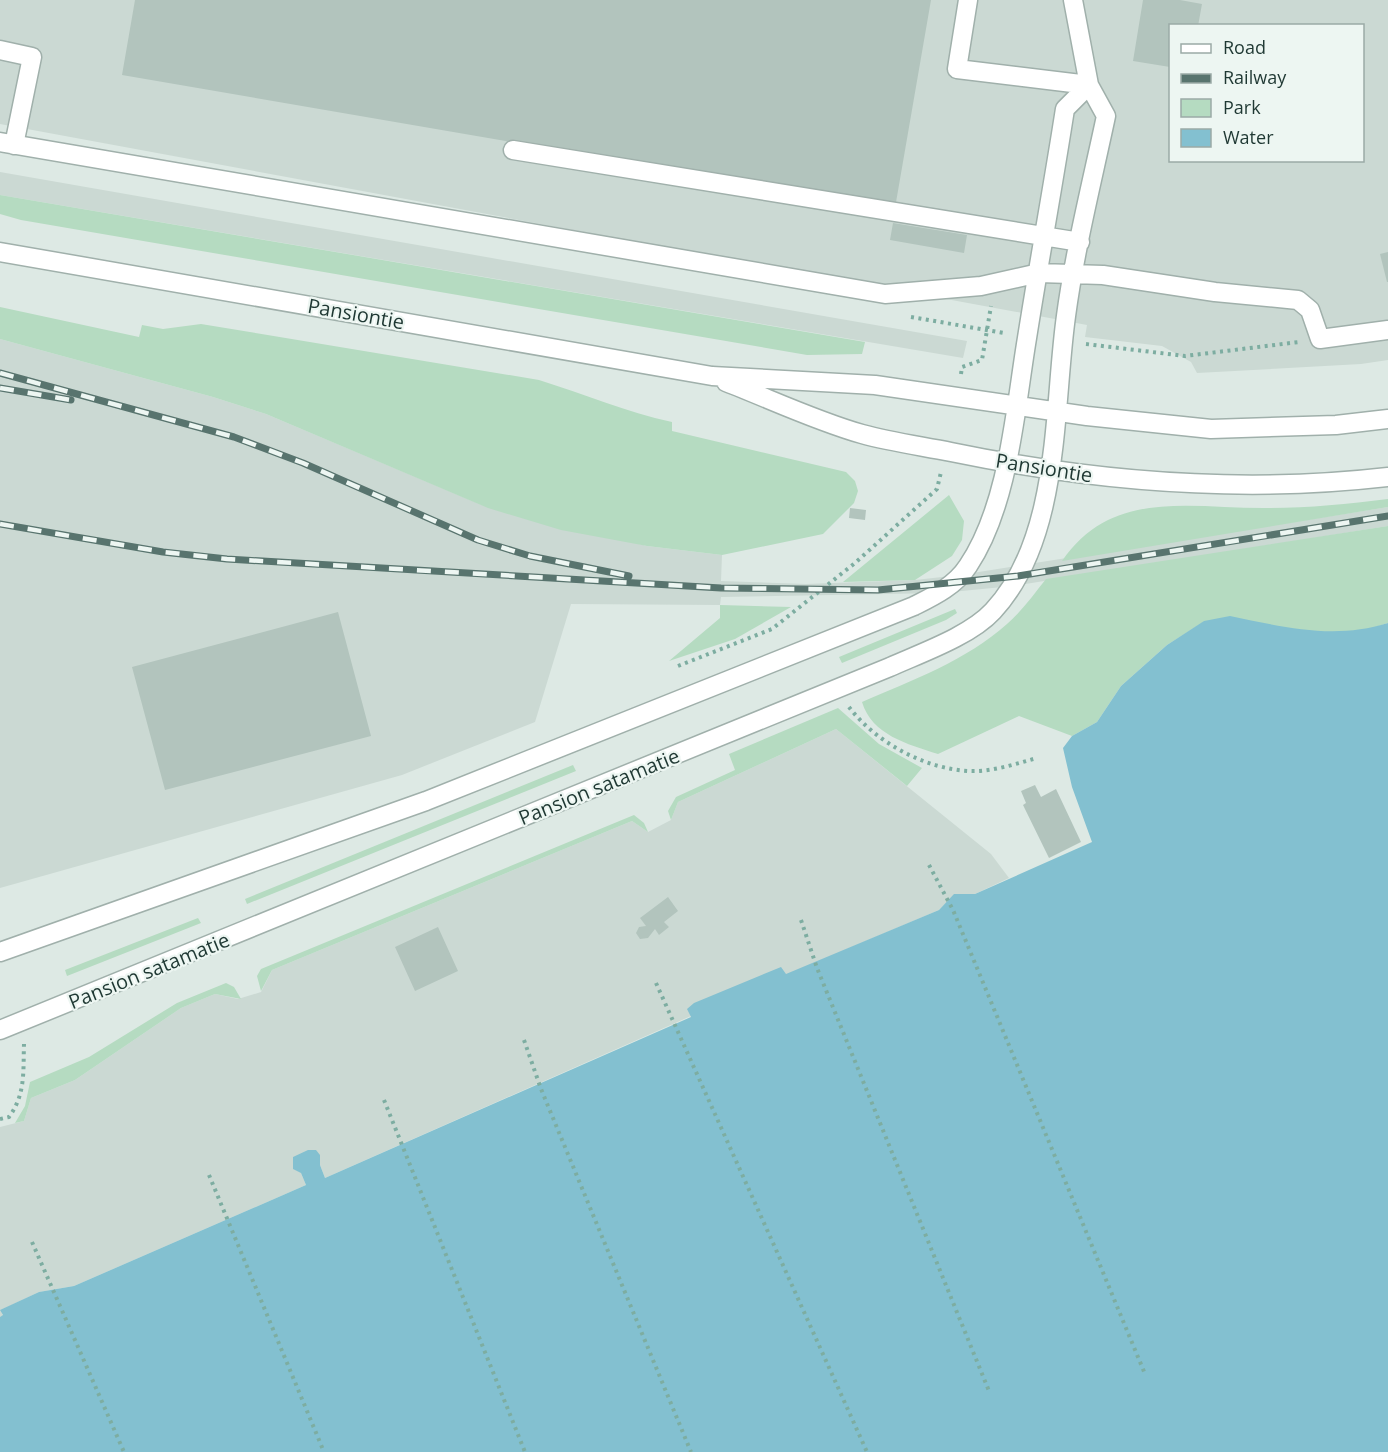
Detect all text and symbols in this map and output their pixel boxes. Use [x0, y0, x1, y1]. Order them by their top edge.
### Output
legend [1169, 24, 1364, 162]
text: Road [1223, 35, 1266, 59]
text: Railway [1223, 65, 1287, 89]
text: Park [1223, 95, 1261, 119]
text: Water [1223, 125, 1274, 149]
street label: Pansiontie [306, 292, 407, 335]
street label: Pansiontie [994, 447, 1094, 488]
street label: Pansion satamatie [514, 742, 683, 831]
street label: Pansion satamatie [64, 926, 233, 1015]

